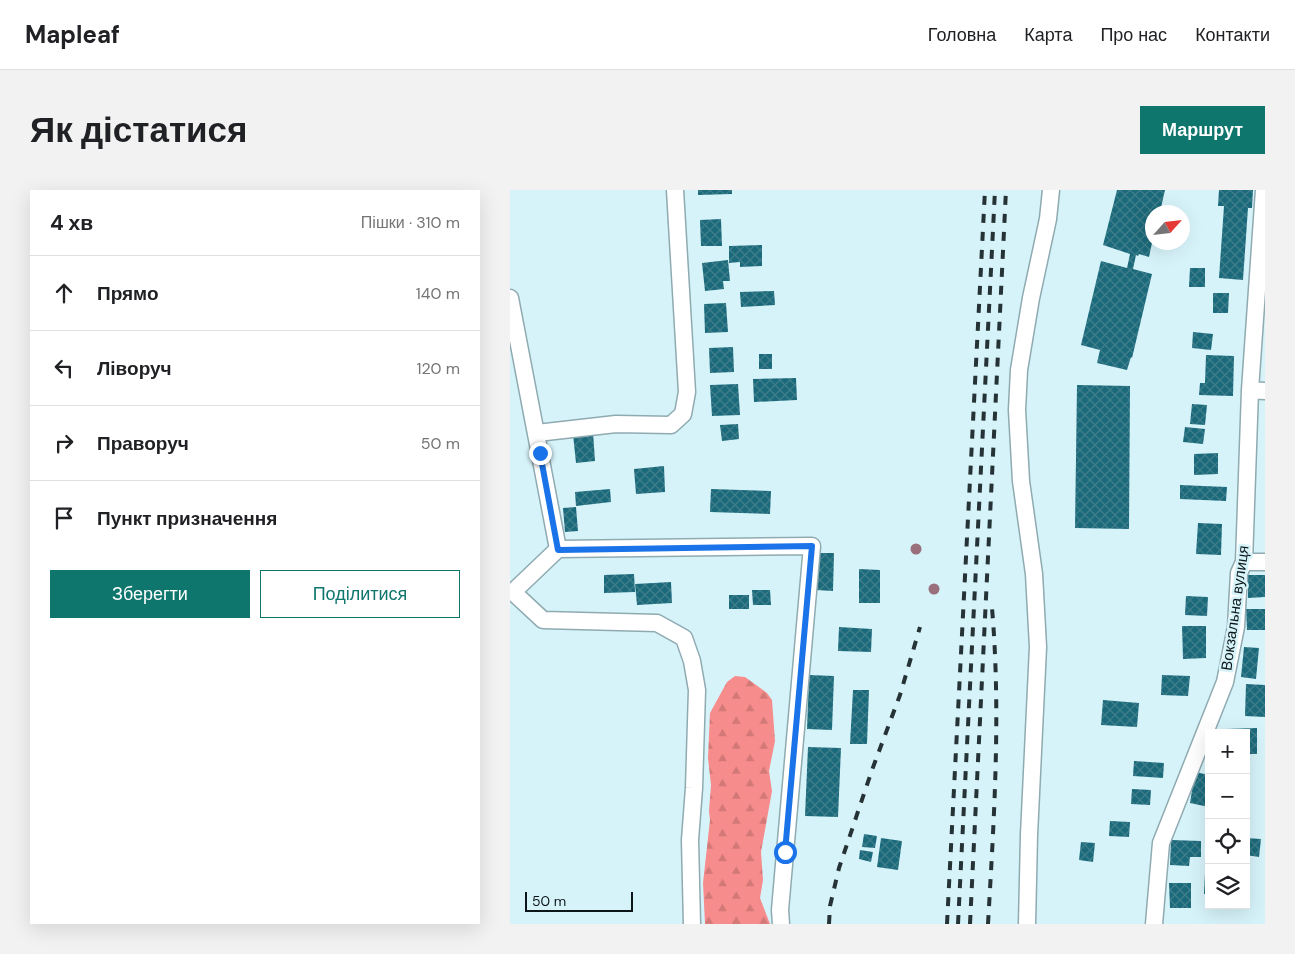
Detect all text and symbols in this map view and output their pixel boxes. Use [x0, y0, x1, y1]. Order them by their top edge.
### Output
text: Mapleaf [25, 19, 120, 50]
text: Головна [928, 23, 996, 47]
text: Карта [1024, 23, 1072, 47]
text: Про нас [1100, 23, 1167, 47]
text: Контакти [1195, 23, 1270, 47]
button: Маршрут [1140, 106, 1265, 154]
text: Як дістатися [30, 107, 247, 153]
north arrow [1145, 205, 1190, 250]
text: 4 хв [50, 209, 93, 237]
text: Пішки · 310 m [361, 212, 460, 233]
icon: ahead [50, 279, 78, 307]
text: Прямо [97, 281, 159, 306]
text: 140 m [416, 283, 460, 304]
icon: left [50, 354, 78, 382]
text: Ліворуч [97, 356, 172, 381]
text: 120 m [416, 358, 460, 379]
icon: right [50, 429, 78, 457]
text: Праворуч [97, 431, 189, 456]
text: 50 m [421, 433, 460, 454]
route end [529, 442, 552, 465]
icon: arrive [50, 504, 78, 532]
text: Пункт призначення [97, 506, 277, 531]
street label: Вокзальна вулиця [1216, 544, 1254, 672]
button: Зберегти [50, 570, 250, 618]
button: Поділитися [260, 570, 460, 618]
map controls [1205, 729, 1250, 909]
button: + [1205, 729, 1250, 774]
button: − [1205, 774, 1250, 819]
button: locate [1205, 819, 1250, 864]
route start [774, 841, 797, 864]
button: layers [1205, 864, 1250, 909]
scale bar [525, 889, 632, 912]
text: 50 m [532, 892, 566, 910]

